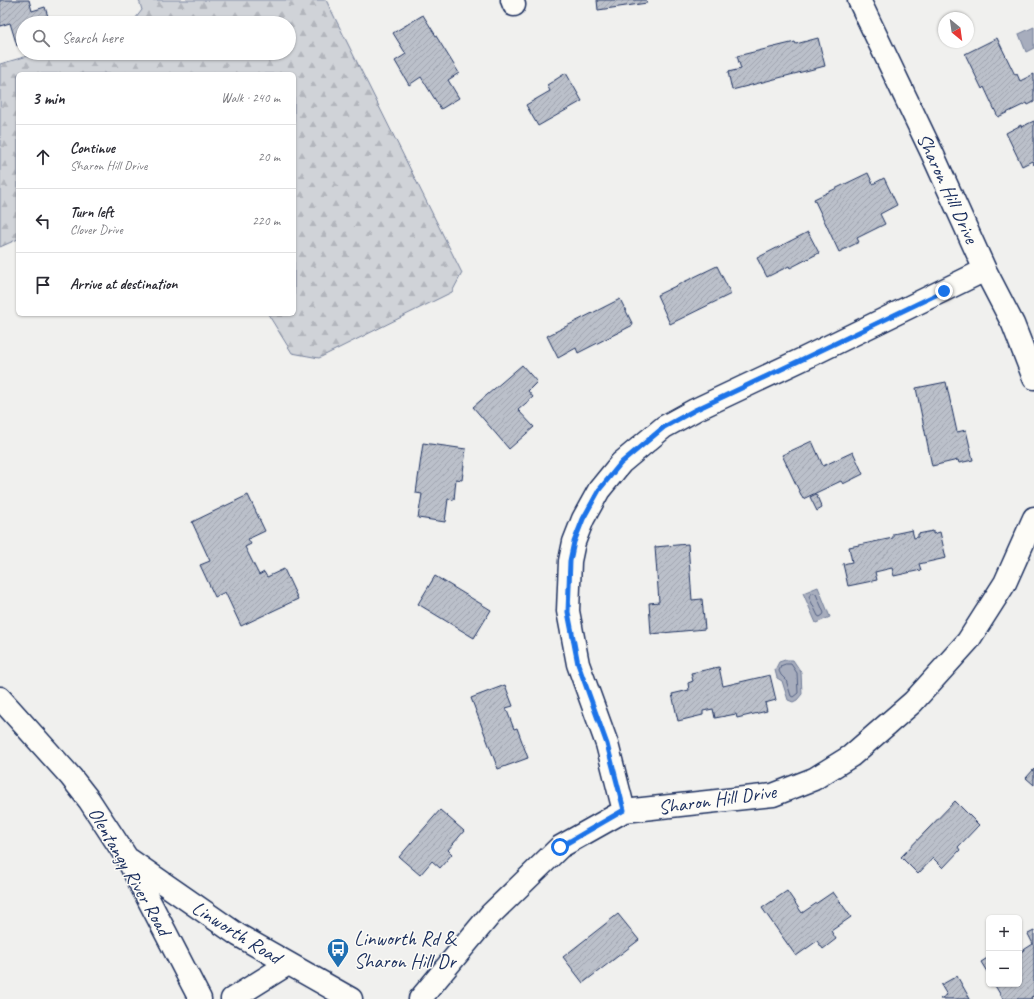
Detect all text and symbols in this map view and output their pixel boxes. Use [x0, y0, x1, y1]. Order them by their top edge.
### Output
north arrow [938, 12, 974, 48]
search box [16, 16, 296, 60]
icon: search [30, 27, 52, 49]
text: Search here [62, 29, 123, 48]
text: 3 min [32, 88, 65, 109]
text: Walk · 240 m [221, 90, 280, 106]
street label: Sharon Hill Drive [911, 129, 985, 249]
text: Continue [70, 139, 115, 158]
icon: ahead [32, 146, 54, 168]
text: 20 m [258, 149, 280, 165]
text: Sharon Hill Drive [70, 158, 147, 174]
text: Turn left [70, 203, 113, 222]
icon: left [32, 210, 54, 232]
text: 220 m [252, 213, 280, 229]
text: Clover Drive [70, 222, 123, 238]
icon: arrive [32, 274, 54, 296]
text: Arrive at destination [70, 275, 177, 294]
route end [935, 282, 953, 300]
street label: Sharon Hill Drive [657, 779, 779, 820]
street label: Olentangy River Road [83, 803, 178, 943]
route start [551, 838, 569, 856]
street label: Linworth Road [187, 895, 289, 971]
map controls [986, 915, 1022, 987]
button: + [986, 915, 1022, 951]
place label: Linworth Rd & Sharon Hill Dr [354, 926, 458, 974]
bus stop icon: Linworth Rd & Sharon Hill Dr [325, 936, 351, 969]
button: − [986, 951, 1022, 987]

